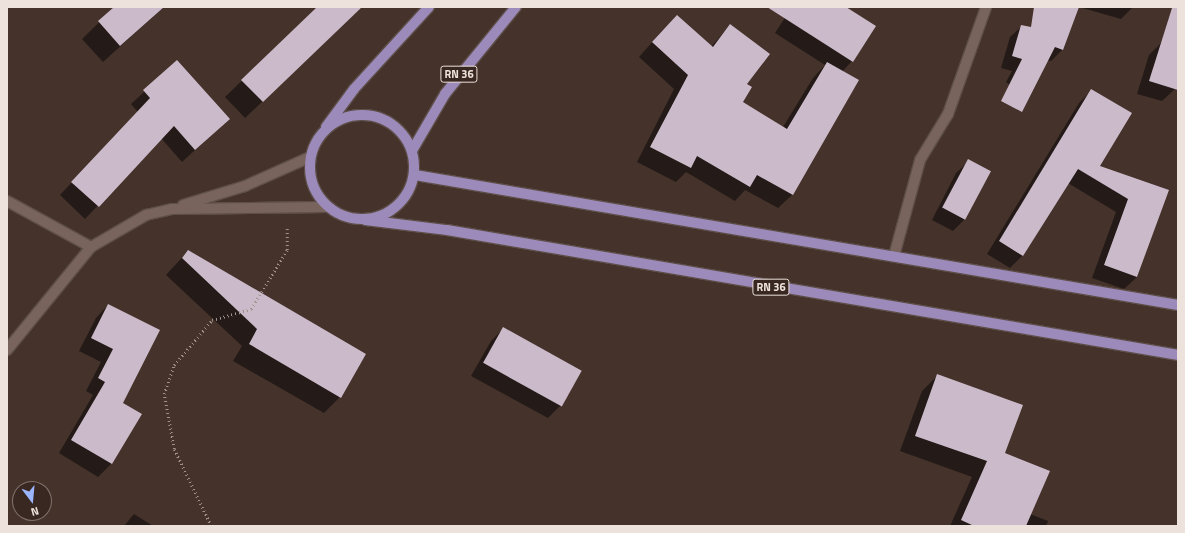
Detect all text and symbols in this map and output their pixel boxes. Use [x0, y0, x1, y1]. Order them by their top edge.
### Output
road number: RN 36 [440, 65, 478, 83]
road number: RN 36 [752, 278, 790, 296]
north arrow [12, 481, 52, 521]
text: N [29, 503, 41, 520]

